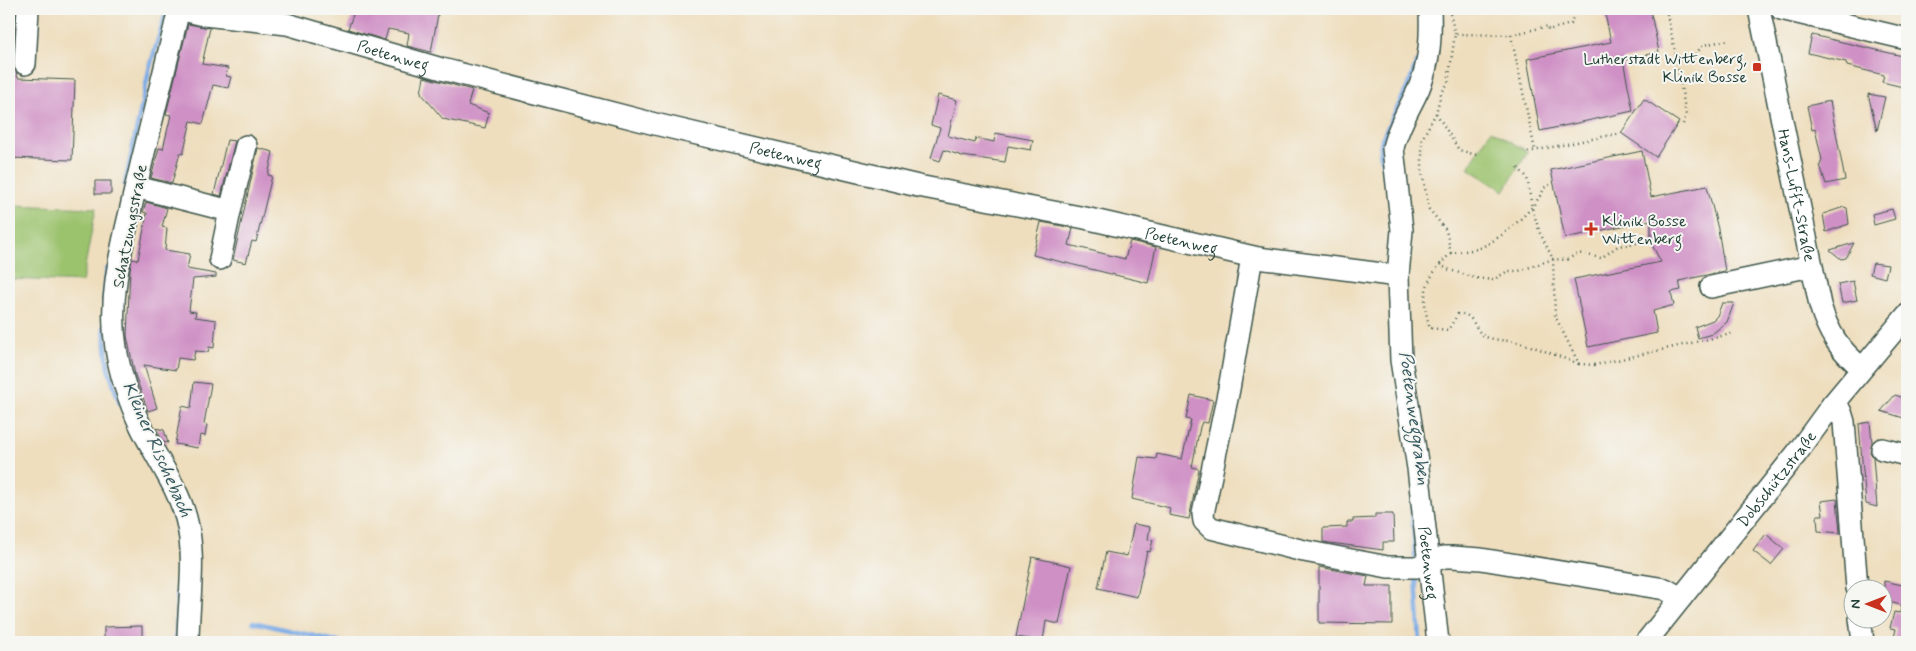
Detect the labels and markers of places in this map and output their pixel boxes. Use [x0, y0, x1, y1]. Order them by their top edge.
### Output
place label: Lutherstadt Wittenberg, Klinik Bosse [1583, 49, 1747, 88]
marker: Lutherstadt Wittenberg, Klinik Bosse [1751, 61, 1763, 73]
place label: Klinik Bosse Wittenberg [1602, 211, 1687, 251]
marker: Klinik Bosse Wittenberg [1584, 222, 1598, 236]

